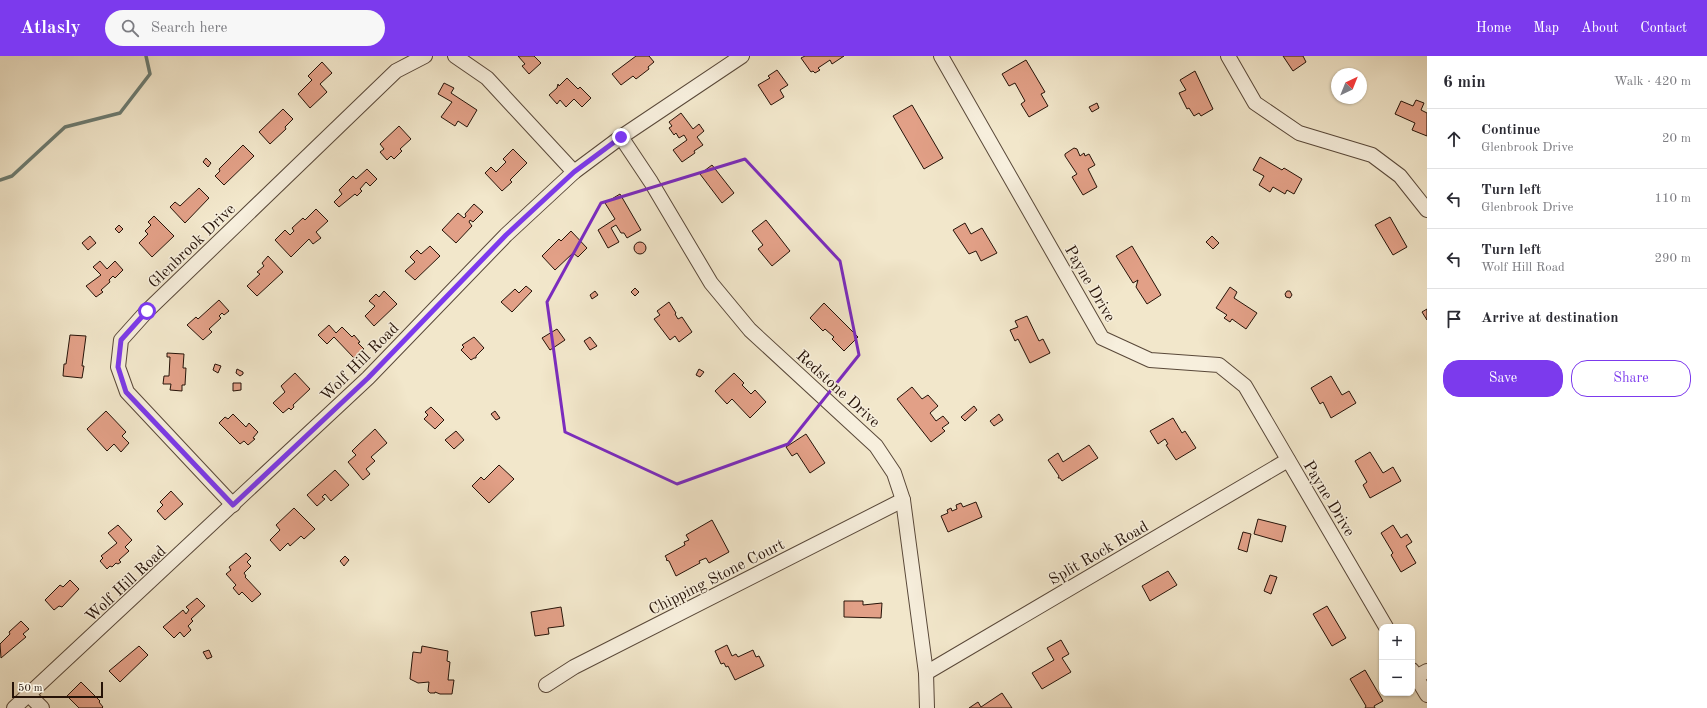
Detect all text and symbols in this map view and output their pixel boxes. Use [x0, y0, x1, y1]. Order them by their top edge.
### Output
search box [105, 10, 385, 46]
icon: search [119, 17, 141, 39]
text: Atlasly [20, 19, 81, 38]
text: Search here [151, 21, 228, 36]
text: Home [1476, 21, 1511, 35]
text: Map [1533, 21, 1559, 35]
text: About [1581, 21, 1618, 35]
text: Contact [1640, 21, 1687, 35]
north arrow [1331, 68, 1367, 104]
text: 6 min [1443, 74, 1486, 91]
text: Walk · 420 m [1614, 75, 1691, 88]
text: Continue [1481, 123, 1540, 138]
route end [612, 128, 630, 146]
icon: ahead [1443, 128, 1465, 150]
text: 20 m [1662, 132, 1691, 145]
text: Glenbrook Drive [1481, 141, 1573, 154]
text: Turn left [1481, 183, 1541, 198]
icon: left [1443, 188, 1465, 210]
text: 110 m [1654, 192, 1691, 205]
street label: Glenbrook Drive [146, 201, 239, 292]
text: Glenbrook Drive [1481, 201, 1573, 214]
street label: Payne Drive [1061, 243, 1118, 325]
text: Turn left [1481, 243, 1541, 258]
icon: left [1443, 248, 1465, 270]
text: 290 m [1654, 252, 1691, 265]
text: Wolf Hill Road [1481, 261, 1565, 274]
route start [138, 302, 156, 320]
icon: arrive [1443, 308, 1465, 330]
text: Arrive at destination [1481, 311, 1619, 326]
street label: Wolf Hill Road [318, 320, 403, 405]
street label: Redstone Drive [793, 348, 883, 431]
button: Save [1443, 360, 1563, 397]
button: Share [1571, 360, 1691, 397]
street label: Payne Drive [1299, 458, 1357, 540]
street label: Split Rock Road [1047, 519, 1151, 589]
street label: Chipping Stone Court [647, 536, 788, 619]
street label: Wolf Hill Road [83, 543, 170, 626]
map controls [1379, 624, 1415, 696]
button: + [1379, 624, 1415, 660]
button: − [1379, 660, 1415, 696]
scale bar [12, 680, 103, 699]
text: 50 m [18, 683, 43, 694]

